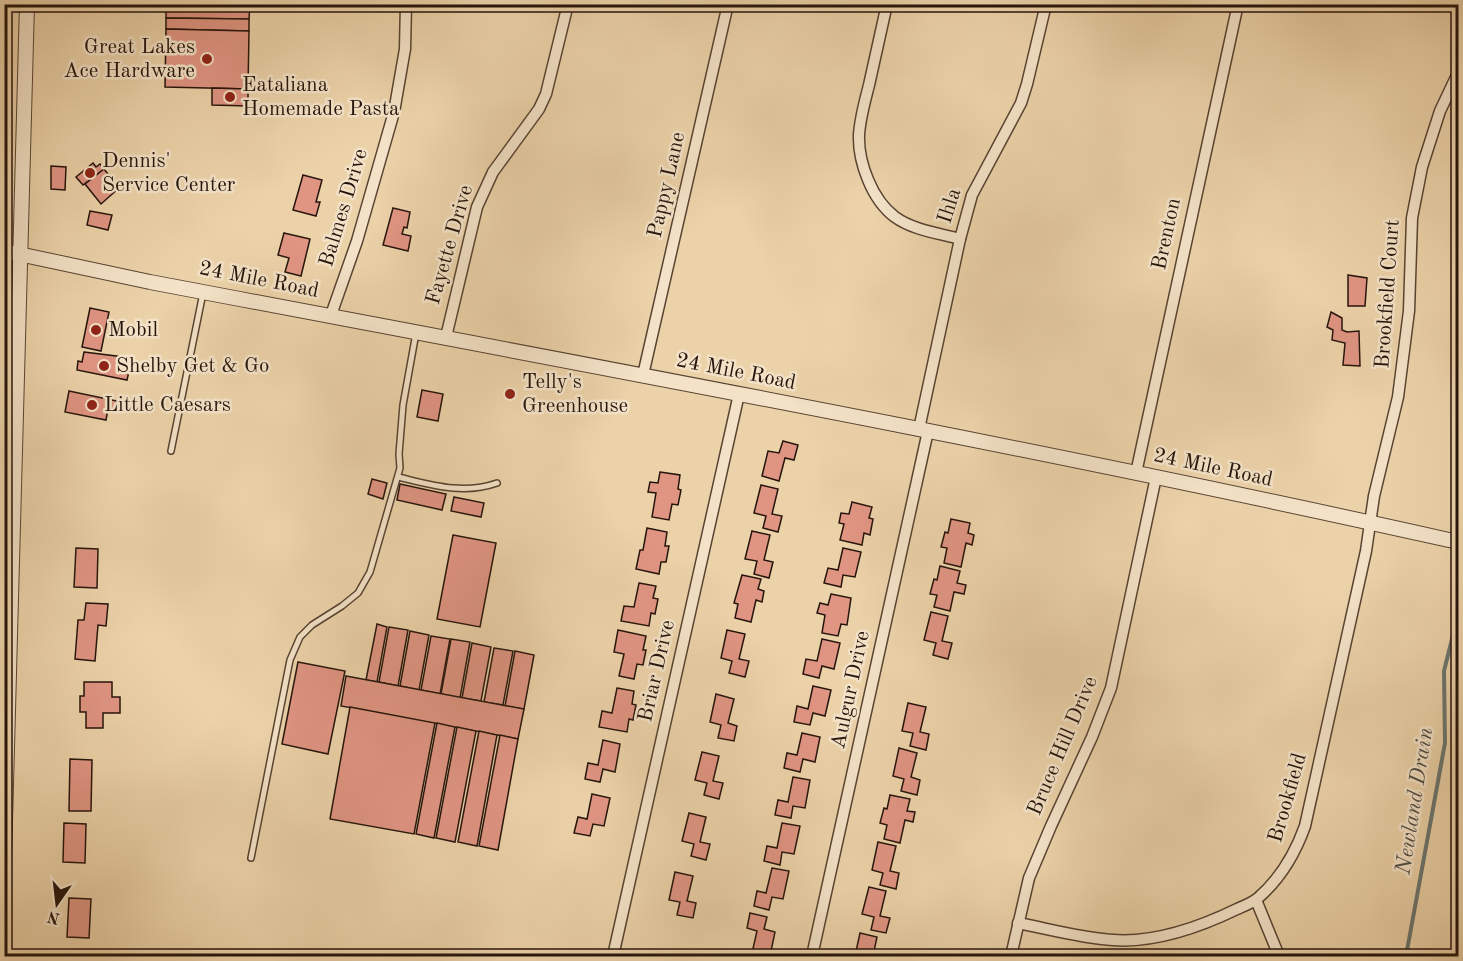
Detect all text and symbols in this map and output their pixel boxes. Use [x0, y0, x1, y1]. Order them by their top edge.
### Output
place label: Great Lakes Ace Hardware [63, 37, 195, 82]
marker: Great Lakes Ace Hardware [200, 52, 214, 66]
place label: Eataliana Homemade Pasta [242, 75, 399, 120]
marker: Eataliana Homemade Pasta [223, 90, 237, 104]
street label: Pappy Lane [645, 130, 689, 240]
street label: Balmes Drive [316, 146, 372, 270]
place label: Dennis' Service Center [102, 151, 236, 196]
marker: Dennis' Service Center [83, 166, 97, 180]
street label: Fayette Drive [423, 183, 477, 307]
street label: Ihla [934, 186, 966, 226]
street label: Brenton [1149, 196, 1185, 272]
street label: Brookfield Court [1372, 219, 1404, 369]
street label: 24 Mile Road [197, 258, 321, 302]
place label: Mobil [108, 320, 158, 341]
marker: Mobil [89, 323, 103, 337]
street label: 24 Mile Road [674, 350, 798, 394]
place label: Shelby Get & Go [116, 356, 269, 377]
marker: Shelby Get & Go [97, 359, 111, 373]
place label: Telly's Greenhouse [522, 372, 628, 417]
marker: Telly's Greenhouse [503, 387, 517, 401]
place label: Little Caesars [104, 395, 231, 416]
marker: Little Caesars [85, 398, 99, 412]
street label: 24 Mile Road [1151, 445, 1275, 491]
street label: Briar Drive [635, 618, 679, 724]
street label: Aulgur Drive [828, 629, 874, 751]
street label: Bruce Hill Drive [1024, 673, 1102, 819]
water label: Newland Drain [1392, 726, 1438, 877]
street label: Brookfield [1265, 751, 1311, 845]
north arrow [27, 874, 87, 934]
text: N [45, 907, 62, 926]

